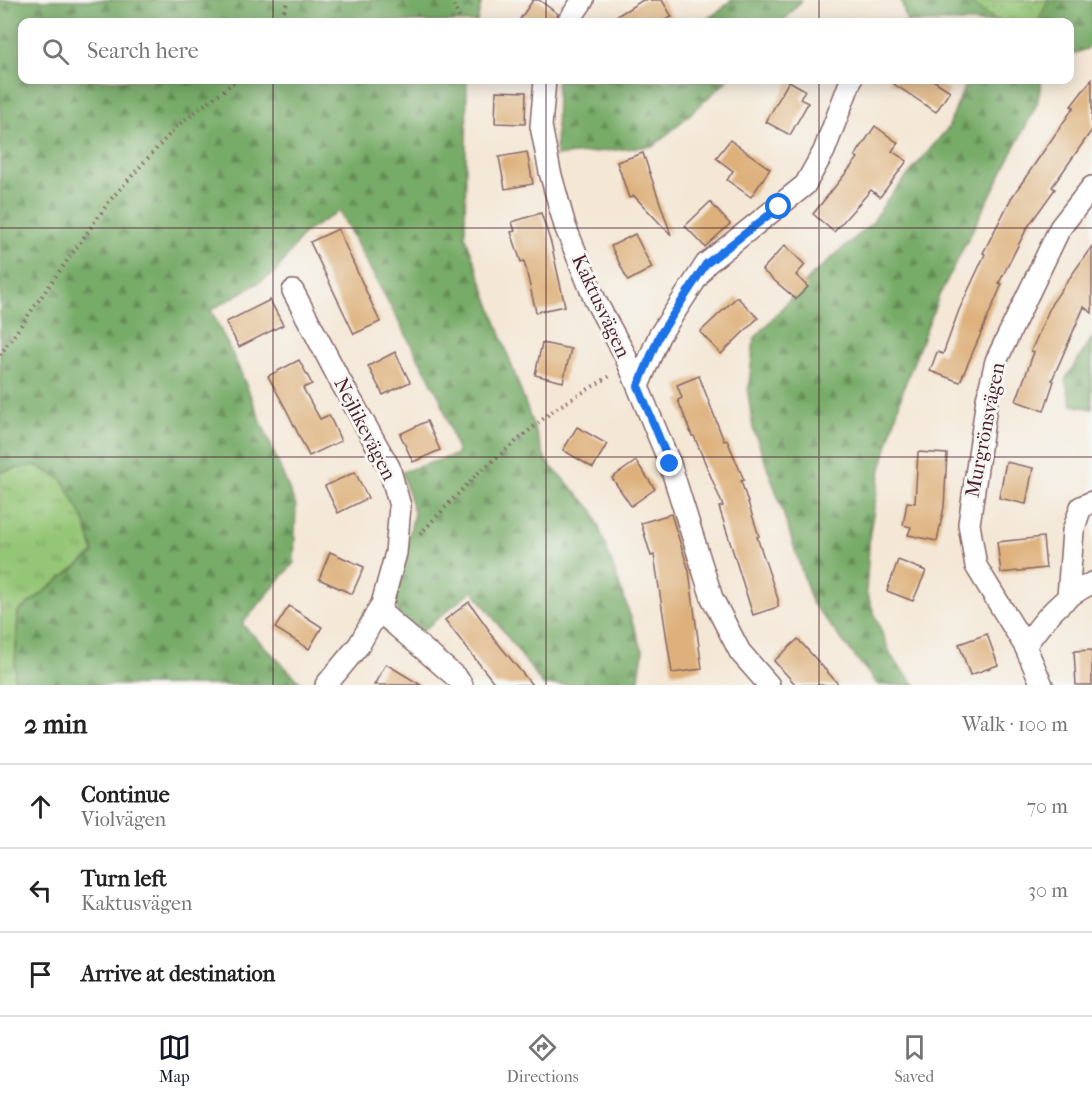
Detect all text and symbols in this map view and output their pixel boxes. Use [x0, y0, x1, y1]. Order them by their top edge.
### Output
search box [18, 18, 1074, 84]
icon: search [39, 35, 72, 68]
text: Search here [87, 38, 199, 64]
route start [765, 193, 791, 219]
street label: Kaktusvägen [567, 251, 635, 362]
street label: Murgrönsvägen [961, 360, 1009, 500]
street label: Nejlikevägen [329, 374, 401, 485]
route end [656, 450, 682, 476]
text: 2 min [24, 709, 87, 740]
text: Walk · 100 m [962, 713, 1068, 736]
text: Continue [81, 782, 170, 808]
icon: ahead [24, 790, 57, 823]
text: 70 m [1026, 795, 1068, 818]
text: Violvägen [81, 808, 166, 831]
text: Turn left [81, 866, 167, 892]
icon: left [24, 874, 57, 907]
text: 30 m [1028, 879, 1068, 902]
text: Kaktusvägen [81, 892, 192, 915]
icon: arrive [24, 958, 57, 991]
text: Arrive at destination [81, 961, 275, 987]
tab: Map [158, 1031, 191, 1086]
tab: Directions [507, 1031, 579, 1086]
tab: Saved [894, 1031, 934, 1086]

